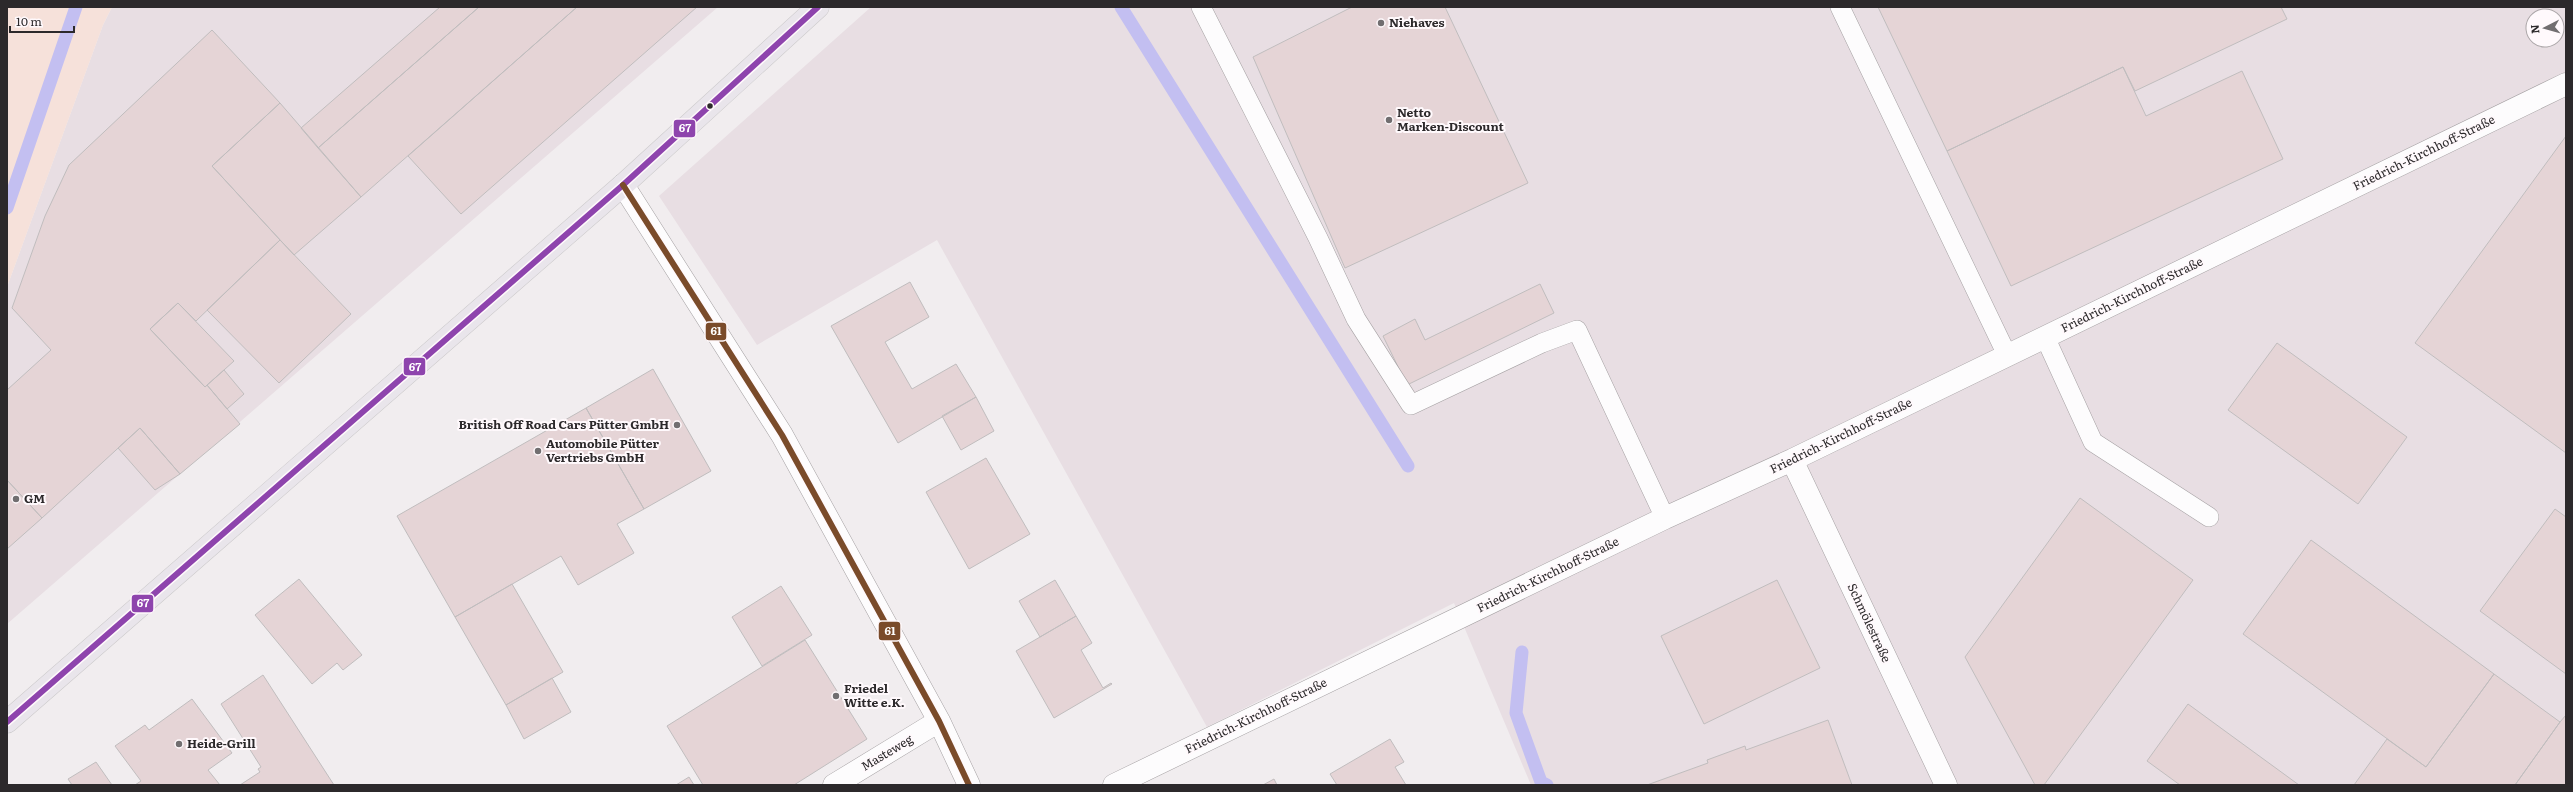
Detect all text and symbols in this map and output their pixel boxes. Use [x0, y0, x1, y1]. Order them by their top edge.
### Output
scale bar [10, 8, 74, 34]
north arrow [2525, 8, 2565, 48]
text: 10 m [16, 12, 42, 30]
place label: Niehaves [1389, 13, 1444, 31]
marker: Niehaves [1376, 18, 1386, 28]
text: N [2526, 24, 2542, 35]
unlabelled marker [705, 101, 715, 111]
place label: Netto Marken-Discount [1397, 103, 1504, 135]
street label: Friedrich-Kirchhoff-Straße [2349, 110, 2498, 194]
marker: Netto Marken-Discount [1384, 115, 1394, 125]
line badge: 67 [673, 119, 696, 138]
text: 67 [679, 119, 691, 135]
street label: Friedrich-Kirchhoff-Straße [2057, 252, 2206, 336]
line badge: 61 [705, 322, 727, 341]
text: 61 [711, 322, 722, 338]
line badge: 67 [403, 357, 426, 376]
text: 67 [409, 358, 421, 374]
street label: Friedrich-Kirchhoff-Straße [1766, 393, 1915, 477]
place label: British Off Road Cars Pütter GmbH [459, 415, 669, 433]
marker: British Off Road Cars Pütter GmbH [672, 420, 682, 430]
place label: Automobile Pütter Vertriebs GmbH [546, 434, 660, 466]
marker: Automobile Pütter Vertriebs GmbH [533, 446, 543, 456]
place label: GM [24, 489, 45, 507]
marker: GM [11, 494, 21, 504]
street label: Friedrich-Kirchhoff-Straße [1473, 532, 1622, 616]
street label: Schmölestraße [1844, 580, 1896, 665]
line badge: 67 [131, 594, 154, 613]
text: 67 [137, 594, 149, 610]
line badge: 61 [878, 621, 901, 641]
text: 61 [885, 622, 896, 638]
street label: Friedrich-Kirchhoff-Straße [1181, 673, 1330, 757]
place label: Friedel Witte e.K. [844, 679, 905, 711]
marker: Friedel Witte e.K. [831, 691, 841, 701]
street label: Masteweg [857, 729, 916, 775]
place label: Heide-Grill [187, 734, 256, 752]
marker: Heide-Grill [174, 739, 184, 749]

